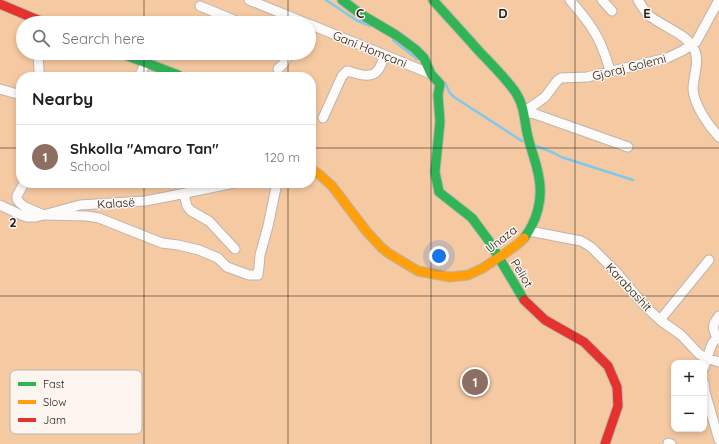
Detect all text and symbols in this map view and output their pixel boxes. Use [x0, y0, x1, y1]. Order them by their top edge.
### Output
text: C [356, 5, 364, 21]
text: D [498, 5, 508, 21]
text: E [643, 5, 651, 21]
search box [16, 16, 316, 60]
icon: search [30, 27, 52, 49]
street label: Gani Homçani [331, 27, 409, 71]
text: Search here [62, 29, 145, 48]
street label: Gjoraj Golemi [590, 51, 668, 83]
text: Nearby [32, 88, 93, 109]
text: Shkolla "Amaro Tan" [70, 139, 219, 158]
text: 1 [42, 149, 48, 165]
text: 120 m [265, 149, 300, 165]
text: School [70, 158, 110, 174]
street label: Kalasë [97, 194, 136, 212]
text: 2 [9, 214, 17, 230]
street label: Unaza [482, 222, 520, 256]
your location [429, 246, 449, 266]
street label: Peliot [508, 256, 536, 290]
street label: Karabashit [603, 260, 655, 314]
map controls [671, 360, 707, 432]
button: + [671, 360, 707, 396]
pin: 1 [462, 367, 488, 397]
legend [10, 370, 142, 434]
text: Fast [43, 377, 65, 391]
text: Slow [43, 395, 67, 409]
button: − [671, 396, 707, 432]
text: Jam [43, 413, 66, 427]

